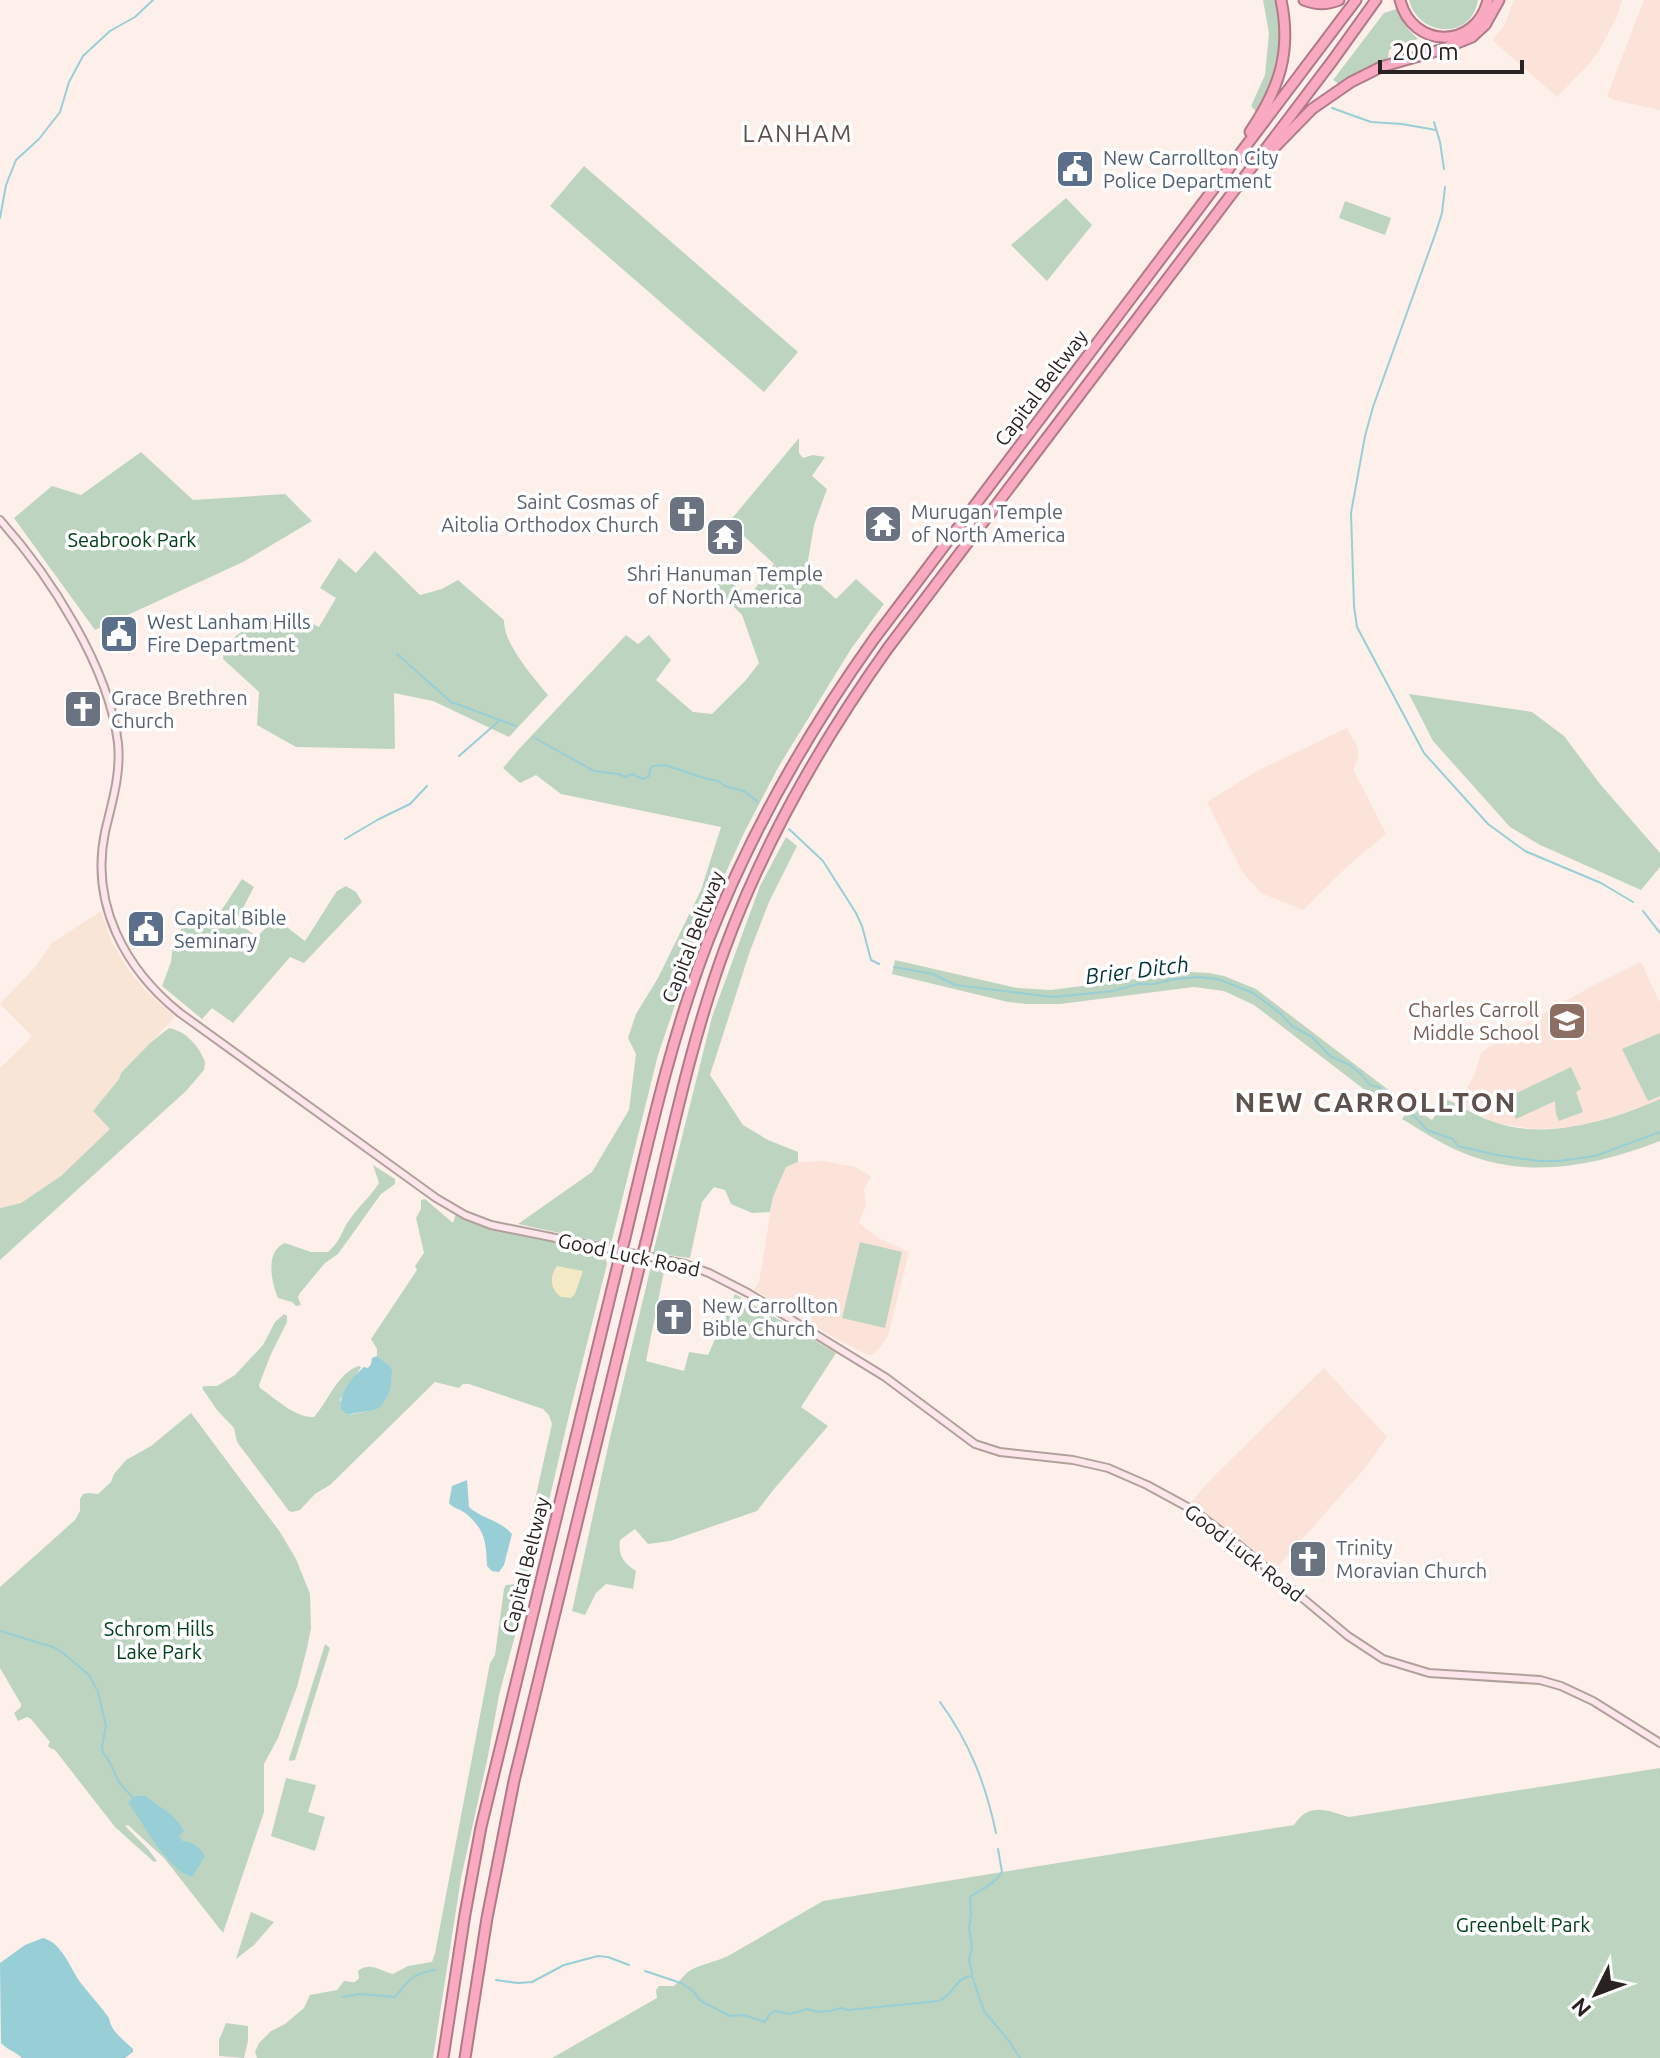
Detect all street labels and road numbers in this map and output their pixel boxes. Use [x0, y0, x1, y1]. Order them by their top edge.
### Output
street label: Capital Beltway [989, 325, 1092, 450]
street label: Capital Beltway [657, 867, 728, 1006]
street label: Good Luck Road [556, 1228, 702, 1281]
street label: Capital Beltway [498, 1494, 554, 1635]
street label: Good Luck Road [1180, 1499, 1308, 1606]

